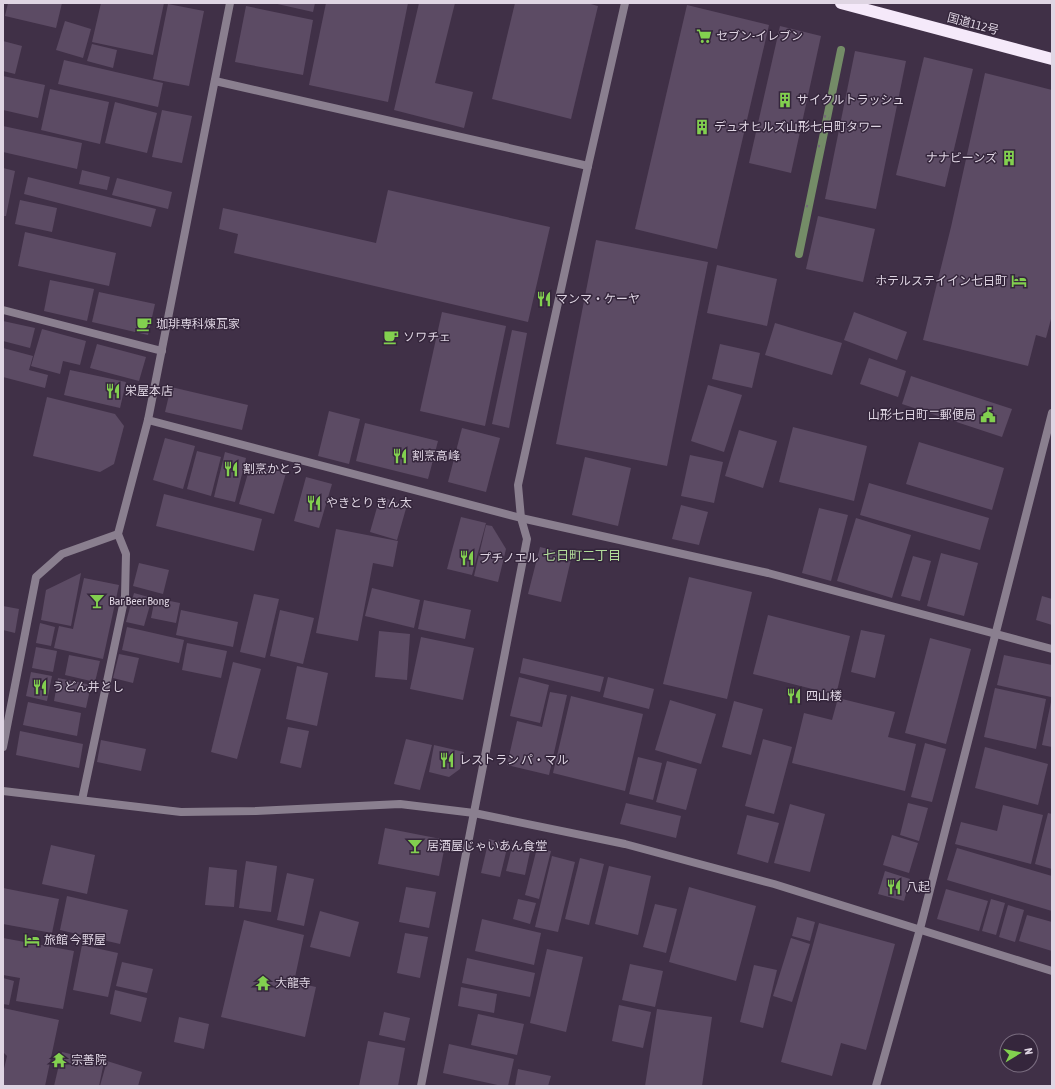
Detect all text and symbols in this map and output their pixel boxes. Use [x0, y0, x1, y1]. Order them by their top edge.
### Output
street label: 国道112号 [946, 10, 1000, 38]
supermarket icon: セブン-イレブン [695, 27, 713, 45]
place label: セブン-イレブン [716, 29, 803, 43]
building icon: サイクルトラッシュ [776, 91, 794, 109]
place label: サイクルトラッシュ [797, 93, 904, 107]
building icon: デュオヒルズ山形七日町タワー [693, 118, 711, 136]
place label: デュオヒルズ山形七日町タワー [714, 120, 882, 134]
building icon: ナナビーンズ [1000, 149, 1018, 167]
place label: ナナビーンズ [926, 151, 997, 165]
hotel icon: ホテルステイイン七日町 [1010, 272, 1028, 290]
place label: ホテルステイイン七日町 [875, 274, 1007, 288]
restaurant icon: マンマ・ケーヤ [535, 290, 553, 308]
place label: マンマ・ケーヤ [556, 292, 640, 306]
cafe icon: 珈琲専科煉瓦家 [135, 315, 153, 333]
place label: 珈琲専科煉瓦家 [156, 317, 240, 331]
cafe icon: ソワチェ [382, 328, 400, 346]
place label: ソワチェ [403, 330, 451, 344]
restaurant icon: 栄屋本店 [104, 382, 122, 400]
place label: 栄屋本店 [125, 384, 173, 398]
public building icon: 山形七日町二郵便局 [979, 406, 997, 424]
place label: 山形七日町二郵便局 [868, 408, 976, 422]
restaurant icon: 割烹高峰 [391, 447, 409, 465]
place label: 割烹高峰 [412, 449, 460, 463]
restaurant icon: 割烹かとう [222, 460, 240, 478]
place label: 割烹かとう [243, 462, 303, 476]
restaurant icon: やきとり きん太 [305, 494, 323, 512]
place label: やきとり きん太 [326, 496, 412, 510]
district label: 七日町二丁目 [543, 548, 621, 563]
restaurant icon: プチノエル [458, 549, 476, 567]
place label: プチノエル [479, 551, 539, 565]
bar icon: Bar Beer Bong [88, 592, 106, 610]
place label: Bar Beer Bong [109, 594, 170, 608]
restaurant icon: うどん井とし [31, 678, 49, 696]
place label: うどん井とし [52, 680, 124, 694]
restaurant icon: 四山楼 [785, 687, 803, 705]
place label: 四山楼 [806, 689, 842, 703]
restaurant icon: レストラン パ・マル [438, 751, 456, 769]
place label: レストラン パ・マル [459, 753, 569, 767]
bar icon: 居酒屋じゃいあん食堂 [406, 837, 424, 855]
place label: 居酒屋じゃいあん食堂 [427, 839, 547, 853]
restaurant icon: 八起 [885, 878, 903, 896]
place label: 八起 [906, 880, 930, 894]
hotel icon: 旅館 今野屋 [23, 931, 41, 949]
place label: 旅館 今野屋 [44, 933, 106, 947]
temple icon: 大龍寺 [254, 974, 272, 992]
place label: 大龍寺 [275, 976, 311, 990]
north arrow [999, 1033, 1039, 1073]
text: N [1022, 1047, 1035, 1056]
temple icon: 宗善院 [50, 1051, 68, 1069]
place label: 宗善院 [71, 1053, 107, 1067]

